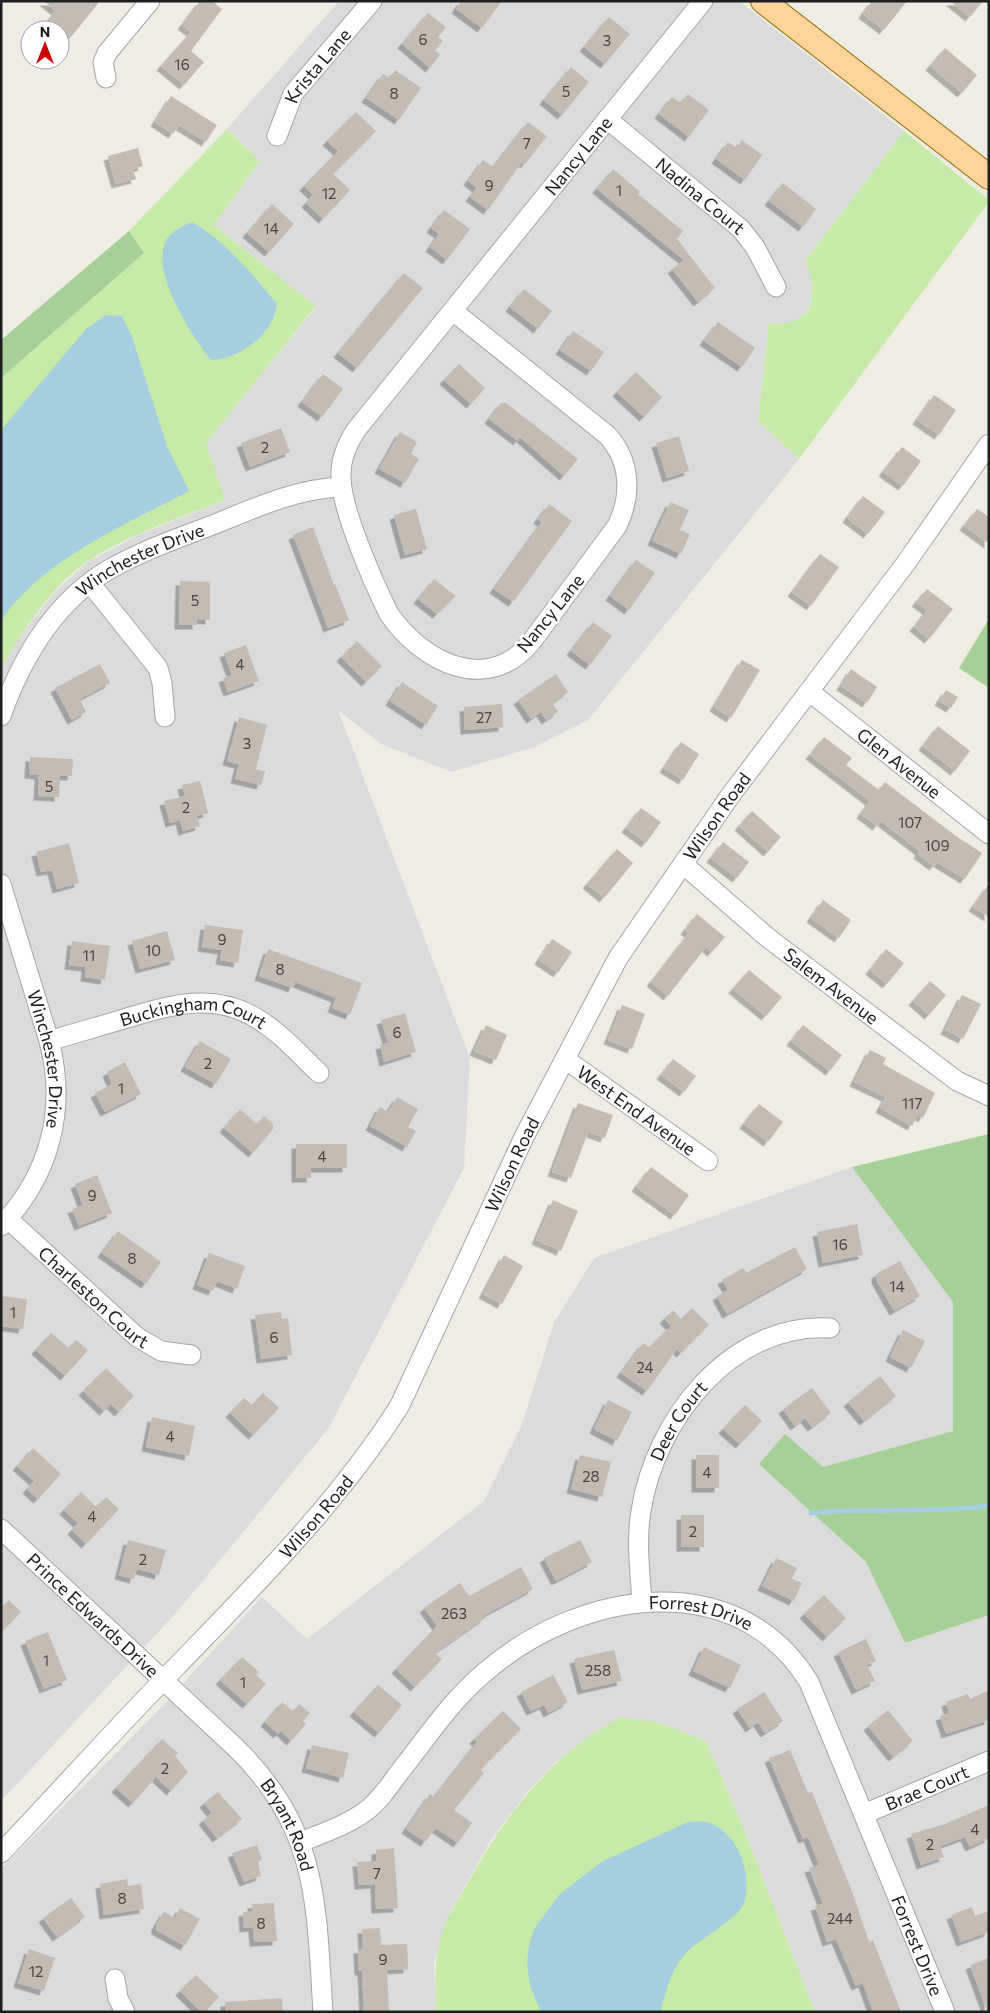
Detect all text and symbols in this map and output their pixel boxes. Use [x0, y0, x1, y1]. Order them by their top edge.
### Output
north arrow [20, 20, 70, 70]
text: N [40, 23, 50, 40]
street label: Krista Lane [280, 24, 355, 106]
house number: 6 [418, 30, 428, 48]
house number: 3 [603, 31, 611, 49]
house number: 16 [174, 55, 190, 73]
house number: 5 [562, 82, 570, 100]
house number: 8 [389, 84, 399, 102]
street label: Nancy Lane [540, 112, 616, 199]
house number: 7 [523, 134, 531, 152]
street label: Nadina Court [651, 153, 750, 239]
house number: 9 [484, 176, 494, 194]
house number: 1 [616, 181, 622, 199]
house number: 12 [322, 184, 336, 202]
house number: 14 [263, 219, 279, 237]
house number: 2 [261, 438, 269, 456]
street label: Winchester Drive [71, 518, 207, 601]
street label: Nancy Lane [512, 569, 588, 657]
house number: 5 [191, 591, 199, 609]
house number: 4 [236, 655, 245, 673]
house number: 27 [476, 708, 492, 726]
street label: Glen Avenue [853, 723, 946, 803]
house number: 3 [243, 734, 251, 752]
street label: Wilson Road [678, 768, 755, 864]
house number: 5 [45, 777, 53, 795]
house number: 2 [182, 798, 190, 816]
house number: 107 [898, 813, 922, 831]
house number: 109 [924, 836, 950, 854]
house number: 9 [217, 930, 227, 948]
house number: 10 [145, 941, 161, 959]
street label: Salem Avenue [780, 943, 883, 1029]
house number: 11 [83, 946, 95, 964]
house number: 8 [275, 960, 285, 978]
street label: Winchester Drive [23, 987, 67, 1130]
street label: Buckingham Court [117, 992, 271, 1033]
house number: 6 [392, 1023, 402, 1041]
house number: 2 [204, 1054, 212, 1072]
street label: West End Avenue [573, 1060, 700, 1160]
house number: 1 [118, 1079, 124, 1097]
house number: 117 [902, 1094, 922, 1112]
street label: Wilson Road [480, 1113, 544, 1215]
house number: 4 [318, 1147, 327, 1165]
house number: 9 [87, 1186, 97, 1204]
house number: 16 [832, 1235, 848, 1253]
street label: Charleston Court [34, 1242, 153, 1352]
house number: 8 [127, 1249, 137, 1267]
house number: 14 [889, 1277, 905, 1295]
house number: 1 [10, 1303, 16, 1321]
house number: 6 [269, 1328, 279, 1346]
house number: 24 [636, 1358, 654, 1376]
street label: Deer Court [645, 1376, 712, 1464]
house number: 4 [166, 1427, 175, 1445]
house number: 4 [703, 1463, 712, 1481]
house number: 28 [582, 1467, 600, 1485]
street label: Wilson Road [274, 1470, 358, 1563]
house number: 4 [88, 1507, 97, 1525]
house number: 2 [689, 1522, 697, 1540]
street label: Prince Edwards Drive [23, 1548, 164, 1682]
house number: 2 [139, 1550, 147, 1568]
street label: Forrest Drive [648, 1591, 757, 1634]
house number: 263 [441, 1604, 467, 1622]
house number: 1 [43, 1651, 49, 1669]
house number: 258 [585, 1661, 611, 1679]
house number: 1 [240, 1673, 246, 1691]
house number: 2 [161, 1759, 169, 1777]
street label: Brae Court [881, 1760, 972, 1815]
street label: Bryant Road [256, 1774, 319, 1873]
house number: 4 [971, 1820, 980, 1838]
house number: 2 [926, 1835, 934, 1853]
house number: 7 [373, 1864, 381, 1882]
house number: 8 [117, 1889, 127, 1907]
street label: Forrest Drive [887, 1892, 948, 1999]
house number: 244 [827, 1909, 853, 1927]
house number: 8 [256, 1914, 266, 1932]
house number: 9 [378, 1950, 388, 1968]
house number: 12 [29, 1962, 43, 1980]

